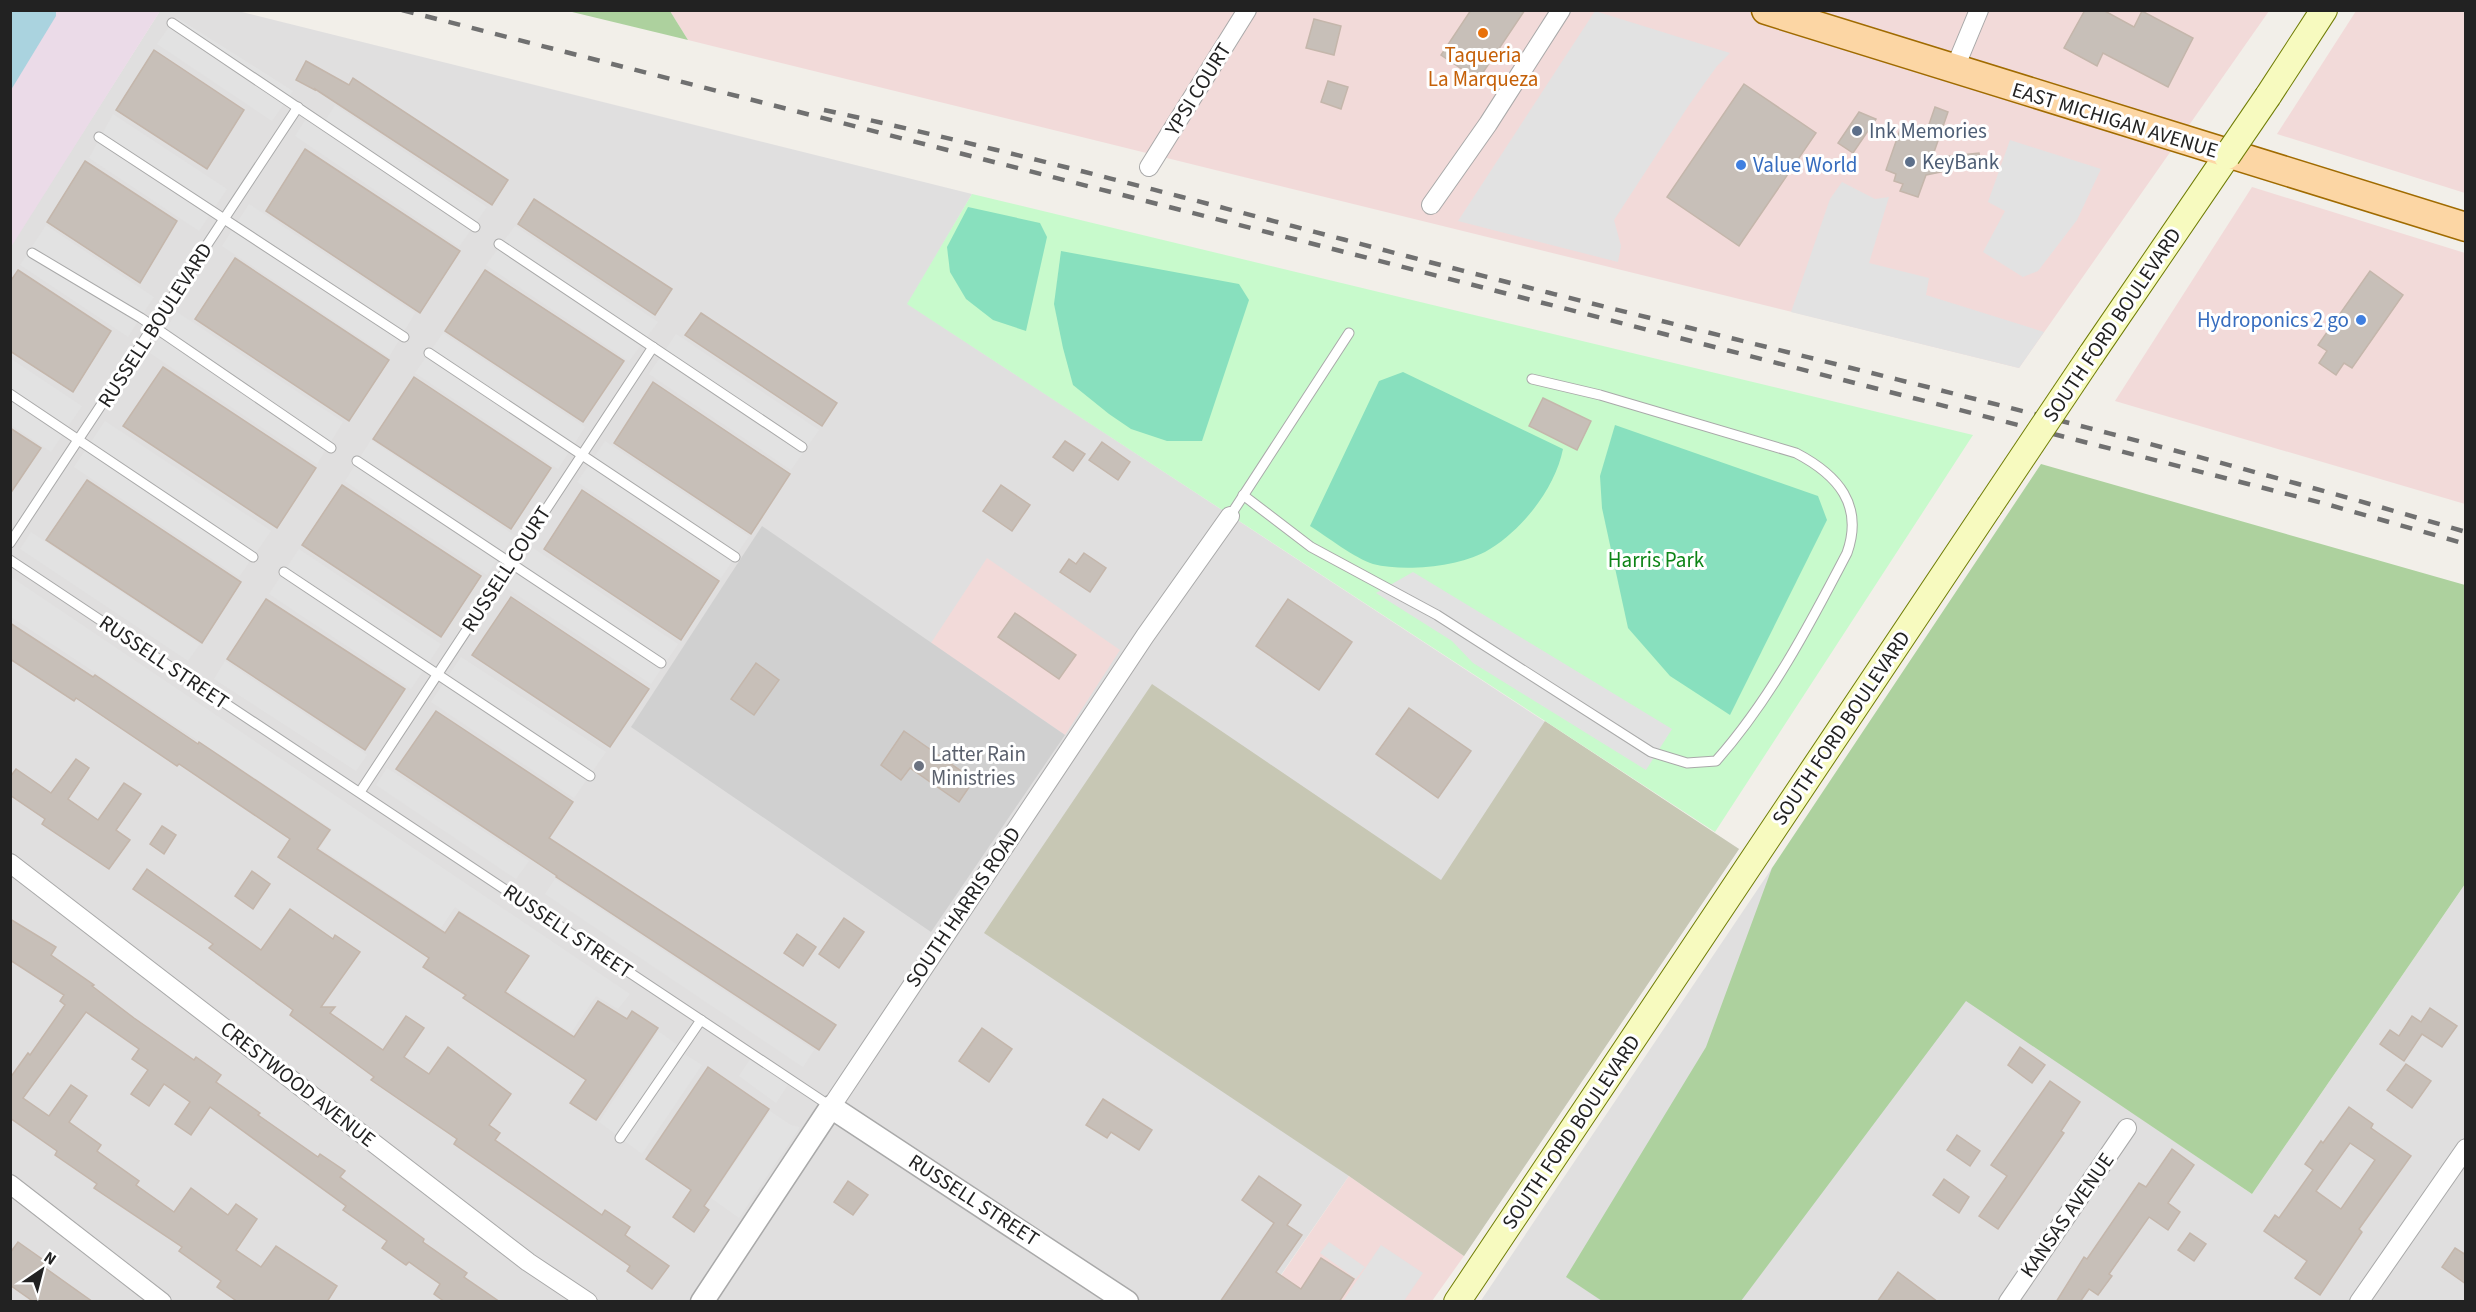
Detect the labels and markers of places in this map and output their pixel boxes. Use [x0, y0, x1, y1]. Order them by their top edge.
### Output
marker: Taqueria La Marqueza [1476, 26, 1490, 40]
place label: Taqueria La Marqueza [1428, 40, 1538, 94]
place label: Ink Memories [1869, 116, 1987, 146]
marker: Ink Memories [1850, 124, 1864, 138]
place label: KeyBank [1922, 147, 2000, 177]
place label: Value World [1753, 150, 1858, 180]
marker: KeyBank [1903, 155, 1917, 169]
marker: Value World [1734, 158, 1748, 172]
place label: Hydroponics 2 go [2197, 305, 2349, 335]
marker: Hydroponics 2 go [2354, 313, 2368, 327]
place label: Latter Rain Ministries [931, 739, 1026, 793]
marker: Latter Rain Ministries [912, 759, 926, 773]

